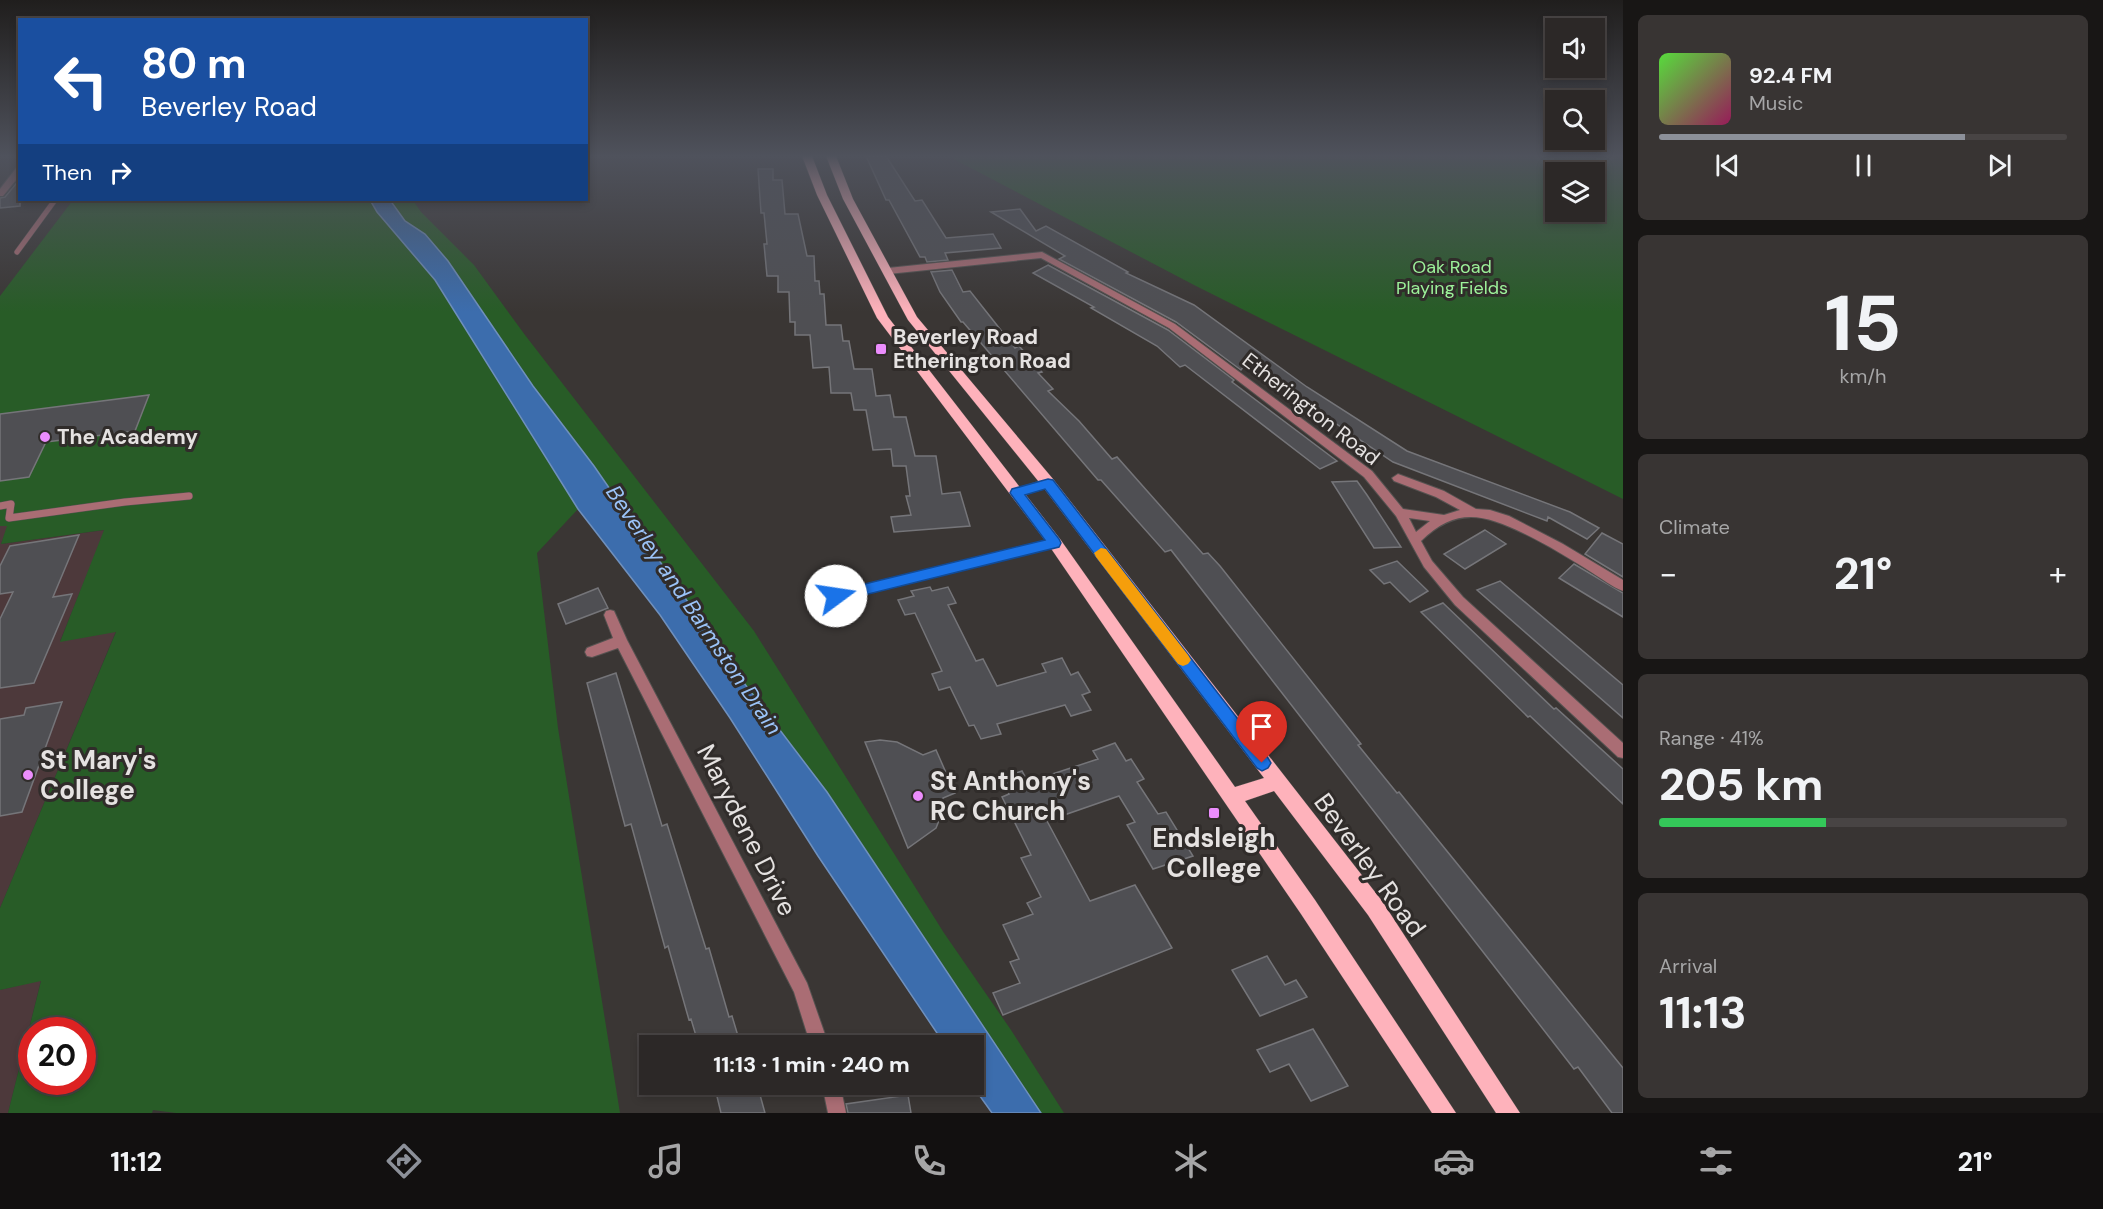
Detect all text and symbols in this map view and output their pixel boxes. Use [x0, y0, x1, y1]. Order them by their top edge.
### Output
map controls [1545, 18, 1605, 222]
button: sound [1545, 18, 1605, 78]
text: 80 m [141, 36, 247, 91]
icon: left [42, 42, 120, 120]
text: 92.4 FM [1749, 61, 1832, 90]
text: Beverley Road [141, 89, 317, 124]
button: search [1545, 90, 1605, 150]
text: Music [1749, 90, 1804, 116]
icon: previous [1711, 149, 1744, 182]
icon: pause [1847, 149, 1880, 182]
icon: next [1983, 149, 2016, 182]
icon: right [104, 156, 137, 189]
text: Then [42, 158, 92, 187]
button: layers [1545, 162, 1605, 222]
park label: Oak Road Playing Fields [1396, 255, 1508, 300]
text: 15 [1825, 273, 1901, 374]
place label: Beverley Road Etherington Road [893, 323, 1071, 375]
marker: Beverley Road Etherington Road [874, 342, 888, 356]
street label: Etherington Road [1236, 346, 1386, 472]
text: km/h [1839, 363, 1887, 389]
place label: The Academy [57, 423, 198, 451]
marker: The Academy [38, 430, 52, 444]
water label: Beverley and Barmston Drain [599, 480, 789, 740]
text: Climate [1659, 514, 1730, 540]
text: 21° [1834, 544, 1892, 603]
text: − [1659, 552, 1677, 595]
text: + [2049, 552, 2067, 595]
position arrow [804, 564, 868, 628]
pin [1236, 701, 1287, 763]
icon: arrive [1245, 710, 1278, 743]
text: Range · 41% [1659, 725, 1764, 751]
street label: Marydene Drive [689, 738, 805, 922]
place label: St Mary's College [40, 743, 157, 807]
text: 205 km [1659, 755, 1823, 814]
place label: St Anthony's RC Church [930, 764, 1091, 828]
marker: St Mary's College [21, 768, 35, 782]
street label: Beverley Road [1306, 787, 1434, 943]
marker: St Anthony's RC Church [911, 789, 925, 803]
marker: Endsleigh College [1207, 806, 1221, 820]
place label: Endsleigh College [1152, 821, 1276, 885]
text: Arrival [1659, 953, 1717, 979]
text: 11:13 [1659, 983, 1747, 1042]
speed limit sign: 20 [18, 1017, 96, 1095]
text: 11:13 · 1 min · 240 m [713, 1050, 910, 1079]
icon: directions [383, 1140, 425, 1182]
icon: music [645, 1140, 687, 1182]
icon: phone [908, 1140, 950, 1182]
icon: climate [1170, 1140, 1212, 1182]
icon: car [1433, 1140, 1475, 1182]
icon: filters [1695, 1140, 1737, 1182]
text: 11:12 [110, 1144, 162, 1179]
text: 21° [1957, 1144, 1993, 1179]

